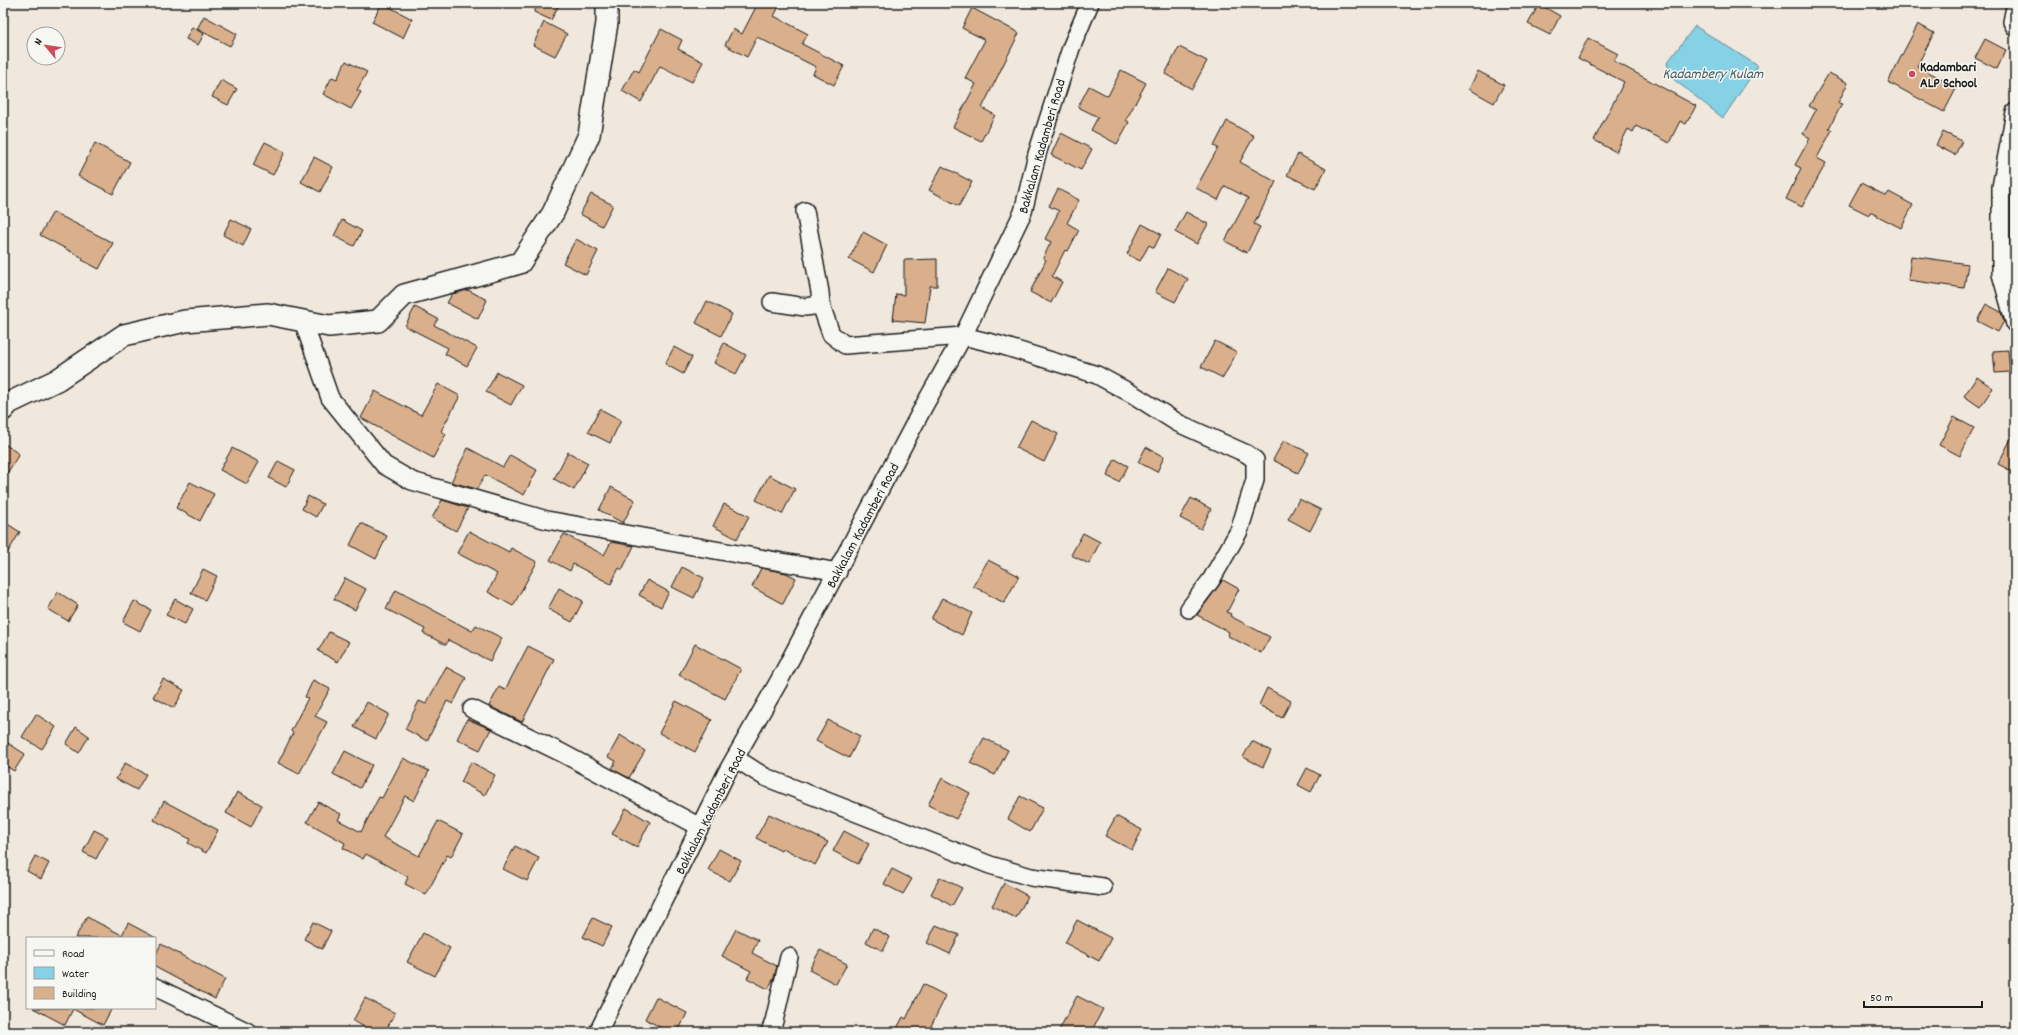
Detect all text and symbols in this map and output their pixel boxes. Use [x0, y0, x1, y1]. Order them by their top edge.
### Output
north arrow [26, 26, 66, 66]
text: N [31, 35, 48, 48]
place label: Kadambari ALP School [1920, 58, 1978, 94]
water label: Kadambery Kulam [1663, 64, 1764, 86]
marker: Kadambari ALP School [1907, 69, 1917, 79]
street label: Bakkalam Kadamberi Road [1014, 77, 1072, 216]
street label: Bakkalam Kadamberi Road [822, 460, 905, 592]
street label: Bakkalam Kadamberi Road [671, 745, 752, 878]
legend [26, 937, 156, 1009]
text: Road [62, 946, 84, 963]
text: Water [62, 966, 89, 983]
scale bar [1864, 983, 1982, 1009]
text: Building [62, 986, 97, 1003]
text: 50 m [1870, 990, 1893, 1007]

